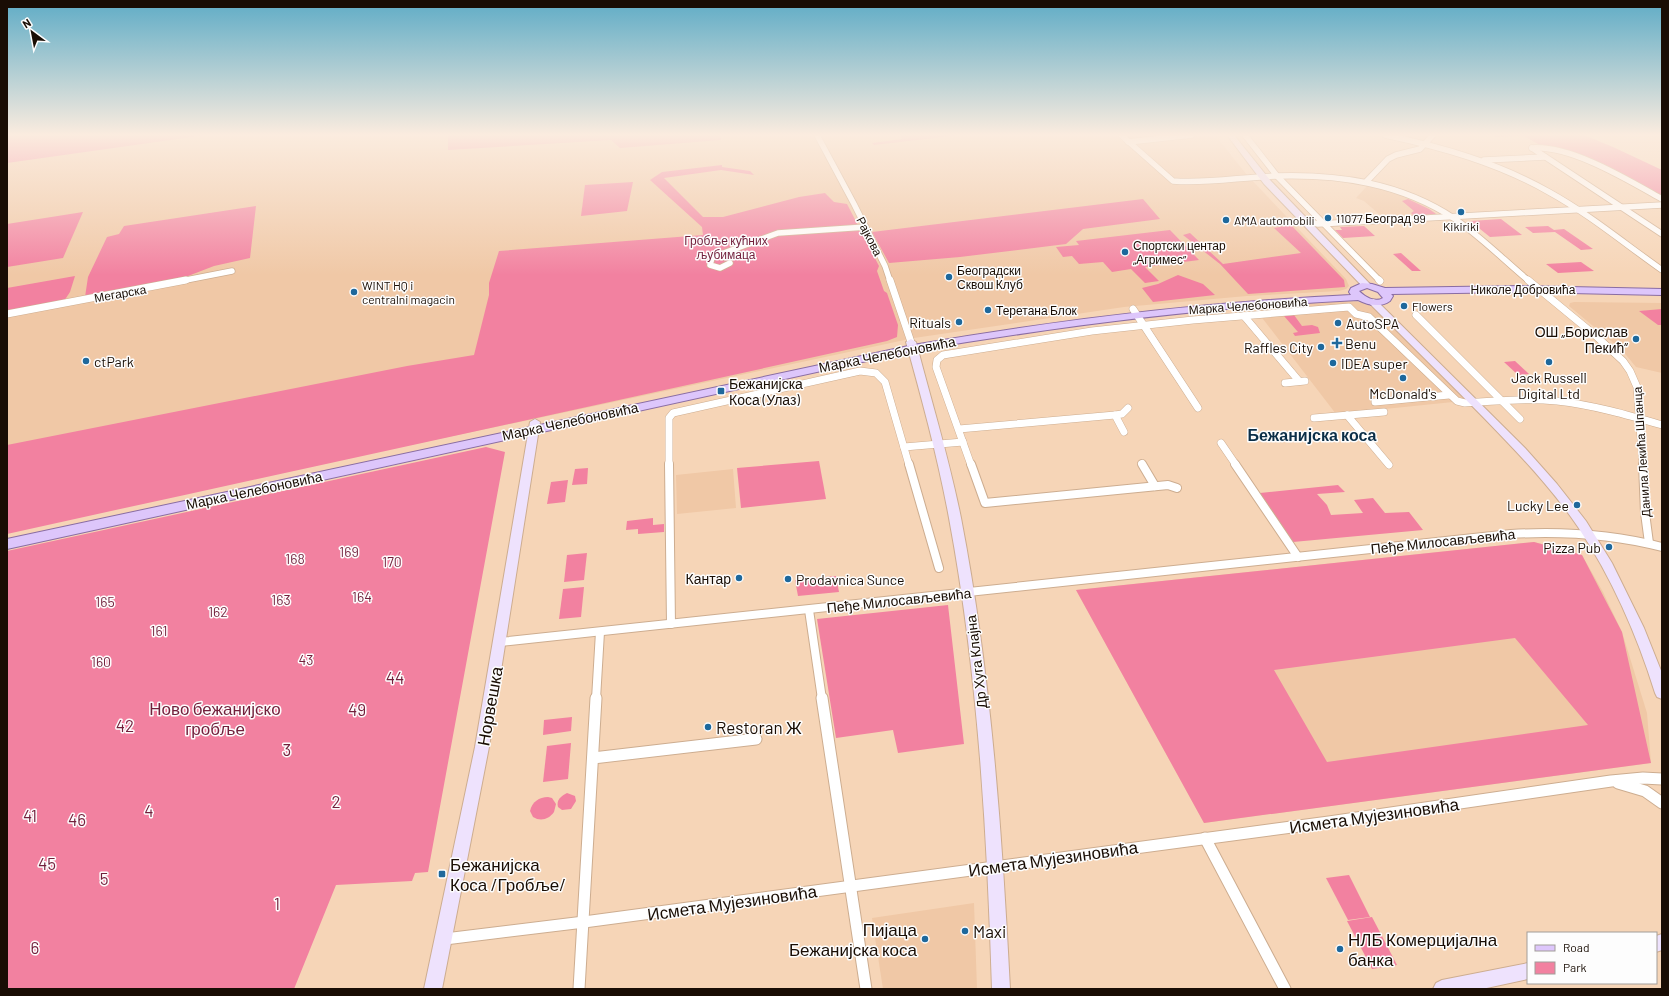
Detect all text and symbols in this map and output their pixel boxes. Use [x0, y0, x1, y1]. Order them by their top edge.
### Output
north arrow [12, 12, 52, 52]
text: N [20, 16, 33, 31]
marker: Kikiriki [1456, 207, 1466, 217]
place label: 11077 Београд 99 [1336, 211, 1426, 226]
place label: AMA automobili [1234, 213, 1315, 227]
marker: 11077 Београд 99 [1323, 213, 1333, 223]
street label: Рајкова [853, 214, 886, 259]
marker: AMA automobili [1221, 215, 1231, 225]
place label: Kikiriki [1443, 219, 1479, 233]
park label: Гробље кућних љубимаца [684, 233, 768, 262]
place label: Спортски центар „Агримес” [1133, 238, 1226, 267]
marker: Спортски центар „Агримес” [1120, 247, 1130, 257]
place label: Београдски Сквош Клуб [957, 263, 1023, 292]
marker: Београдски Сквош Клуб [944, 272, 954, 282]
place label: WINT HQ i centralni magacin [362, 278, 455, 306]
street label: Мегарска [93, 281, 148, 305]
street label: Николе Добровића [1471, 282, 1576, 297]
marker: WINT HQ i centralni magacin [349, 287, 359, 297]
street label: Марка Челебоновића [1188, 294, 1308, 317]
place label: Flowers [1412, 299, 1453, 313]
marker: Flowers [1399, 301, 1409, 311]
place label: Теретана Блок [996, 303, 1078, 318]
marker: Теретана Блок [983, 305, 993, 315]
place label: Rituals [909, 314, 951, 331]
place label: AutoSPA [1346, 315, 1400, 332]
marker: Rituals [954, 317, 964, 327]
marker: AutoSPA [1333, 318, 1343, 328]
place label: ОШ „Борислав Пекић” [1535, 323, 1628, 356]
street label: Марка Челебоновића [817, 332, 957, 376]
marker: ОШ „Борислав Пекић” [1631, 334, 1641, 344]
place label: Benu [1345, 335, 1376, 352]
marker: Benu [1332, 338, 1342, 348]
place label: Raffles City [1244, 339, 1314, 356]
marker: Raffles City [1316, 342, 1326, 352]
place label: ctPark [94, 353, 134, 370]
place label: IDEA super [1341, 355, 1407, 372]
marker: ctPark [81, 356, 91, 366]
marker: Jack Russell Digital Ltd [1544, 357, 1554, 367]
marker: IDEA super [1328, 358, 1338, 368]
place label: Jack Russell Digital Ltd [1511, 369, 1587, 402]
marker: McDonald's [1398, 373, 1408, 383]
place label: Бежанијска Коса (Улаз) [729, 375, 803, 408]
place label: McDonald's [1369, 385, 1437, 402]
marker: Бежанијска Коса (Улаз) [716, 386, 726, 396]
street label: Данила Лекића Шпанца [1629, 386, 1654, 518]
street label: Марка Челебоновића [500, 398, 640, 444]
district label: Бежанијска коса [1248, 425, 1377, 444]
street label: Марка Челебоновића [184, 467, 324, 513]
place label: Lucky Lee [1507, 497, 1569, 514]
marker: Lucky Lee [1572, 500, 1582, 510]
street label: Пеђе Милосављевића [1370, 525, 1516, 557]
place label: Pizza Pub [1543, 539, 1601, 556]
marker: Pizza Pub [1604, 542, 1614, 552]
park label: 169 [339, 543, 359, 560]
park label: 168 [285, 550, 305, 567]
park label: 170 [382, 553, 402, 570]
place label: Кантар [686, 570, 731, 587]
place label: Prodavnica Sunce [796, 571, 905, 588]
marker: Кантар [734, 573, 744, 583]
marker: Prodavnica Sunce [783, 574, 793, 584]
street label: Пеђе Милосављевића [826, 584, 972, 616]
park label: 164 [352, 588, 372, 605]
park label: 163 [271, 591, 291, 608]
park label: 165 [95, 593, 115, 610]
park label: 162 [208, 603, 228, 620]
street label: Др Хуга Клајна [962, 614, 990, 710]
park label: 161 [151, 622, 167, 639]
park label: 43 [299, 651, 313, 668]
park label: 160 [91, 653, 111, 670]
street label: Норвешка [472, 664, 506, 747]
park label: 44 [386, 667, 404, 687]
park label: Ново бежанијско гробље [149, 698, 281, 738]
park label: 49 [348, 699, 366, 719]
park label: 42 [116, 715, 134, 735]
place label: Restoran Ж [716, 717, 802, 737]
marker: Restoran Ж [703, 722, 713, 732]
park label: 3 [283, 739, 291, 759]
park label: 2 [331, 791, 341, 811]
street label: Исмета Мујезиновића [1288, 793, 1461, 837]
park label: 4 [144, 800, 154, 820]
park label: 41 [23, 805, 37, 825]
park label: 46 [68, 809, 86, 829]
street label: Исмета Мујезиновића [967, 836, 1140, 880]
park label: 45 [38, 853, 56, 873]
place label: Бежанијска Коса /Гробље/ [450, 854, 566, 894]
park label: 5 [100, 868, 108, 888]
marker: Бежанијска Коса /Гробље/ [437, 869, 447, 879]
street label: Исмета Мујезиновића [646, 880, 819, 924]
park label: 1 [274, 893, 280, 913]
place label: Пијаца Бежанијска коса [789, 919, 918, 959]
place label: Maxi [973, 921, 1006, 941]
marker: Maxi [960, 926, 970, 936]
place label: НЛБ Комерцијална банка [1348, 929, 1498, 969]
legend [1527, 932, 1657, 984]
marker: Пијаца Бежанијска коса [920, 934, 930, 944]
park label: 6 [31, 937, 39, 957]
text: Road [1563, 940, 1590, 954]
marker: НЛБ Комерцијална банка [1335, 944, 1345, 954]
text: Park [1563, 960, 1587, 974]

